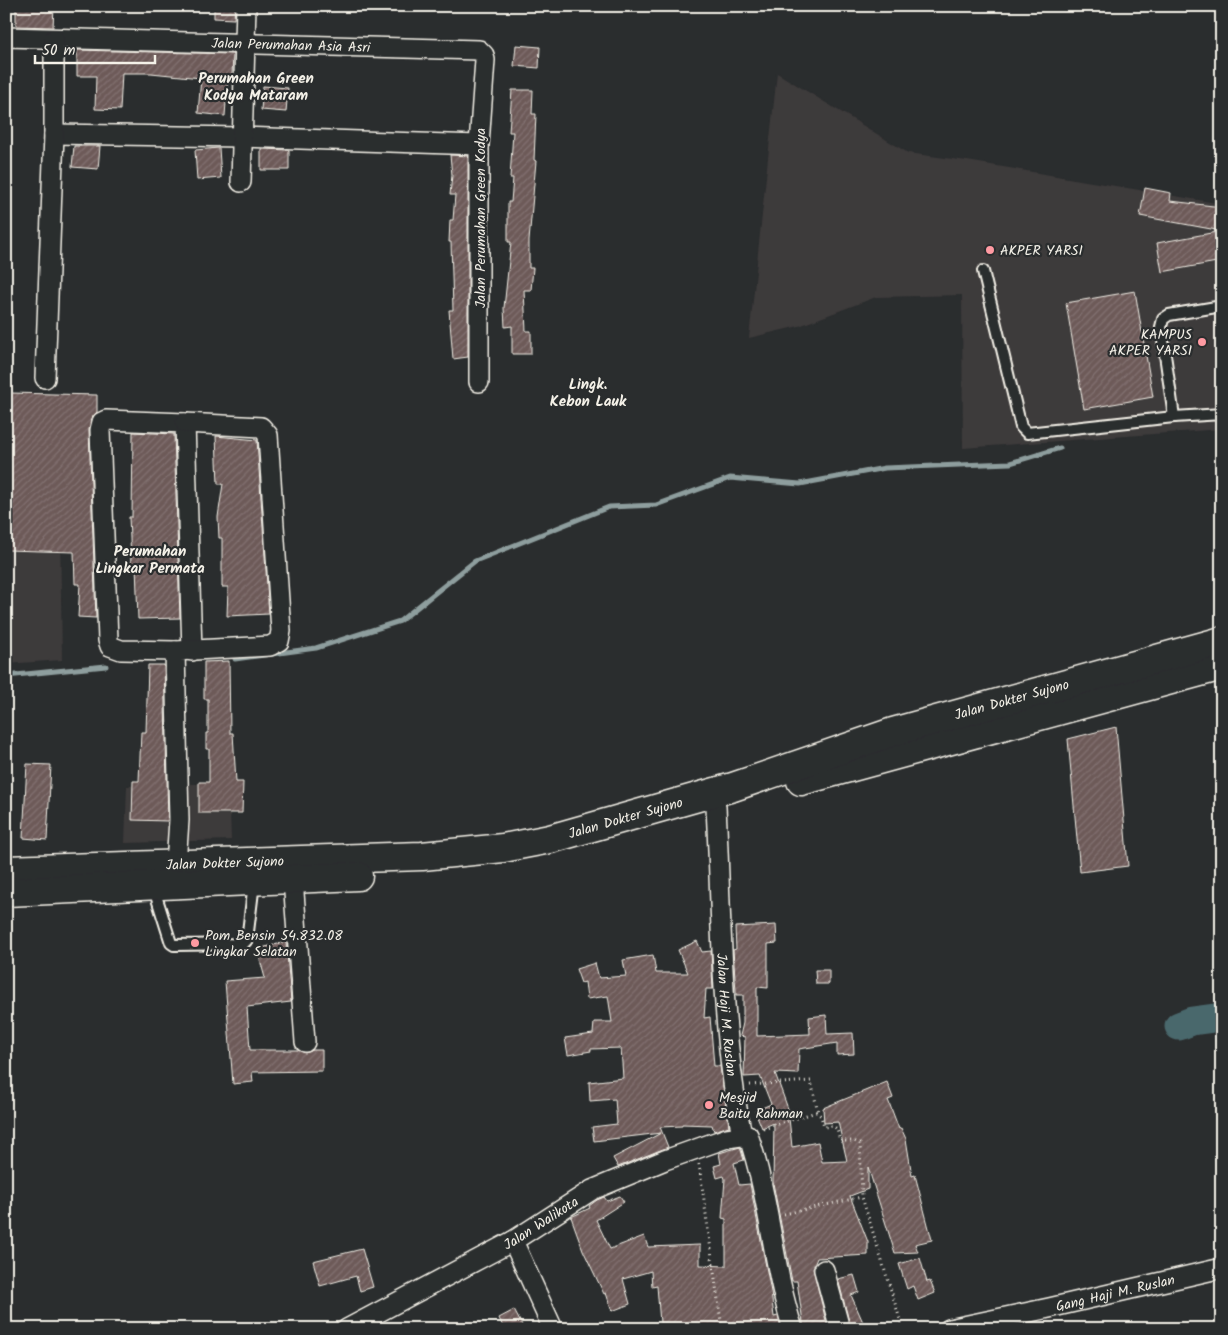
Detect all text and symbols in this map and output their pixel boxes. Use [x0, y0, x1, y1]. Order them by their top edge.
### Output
scale bar [35, 32, 155, 64]
street label: Jalan Perumahan Asia Asri [211, 33, 371, 59]
text: 50 m [42, 39, 76, 63]
district label: Perumahan Green Kodya Mataram [198, 67, 314, 108]
street label: Jalan Perumahan Green Kodya [470, 128, 492, 308]
place label: AKPER YARSI [1000, 240, 1083, 262]
marker: AKPER YARSI [984, 244, 996, 256]
place label: KAMPUS AKPER YARSI [1109, 324, 1193, 362]
marker: KAMPUS AKPER YARSI [1196, 336, 1208, 348]
district label: Lingk. Kebon Lauk [550, 373, 627, 414]
district label: Perumahan Lingkar Permata [95, 540, 205, 581]
street label: Jalan Dokter Sujono [952, 674, 1072, 726]
street label: Jalan Dokter Sujono [566, 792, 686, 845]
street label: Jalan Dokter Sujono [166, 851, 284, 877]
place label: Pom Bensin 54.832.08 Lingkar Selatan [205, 925, 343, 963]
marker: Pom Bensin 54.832.08 Lingkar Selatan [189, 937, 201, 949]
street label: Jalan Haji M. Ruslan [710, 953, 742, 1078]
place label: Mesjid Baitu Rahman [719, 1087, 803, 1125]
marker: Mesjid Baitu Rahman [703, 1099, 715, 1111]
street label: Jalan Walikota [500, 1191, 583, 1256]
street label: Gang Haji M. Ruslan [1054, 1269, 1177, 1318]

